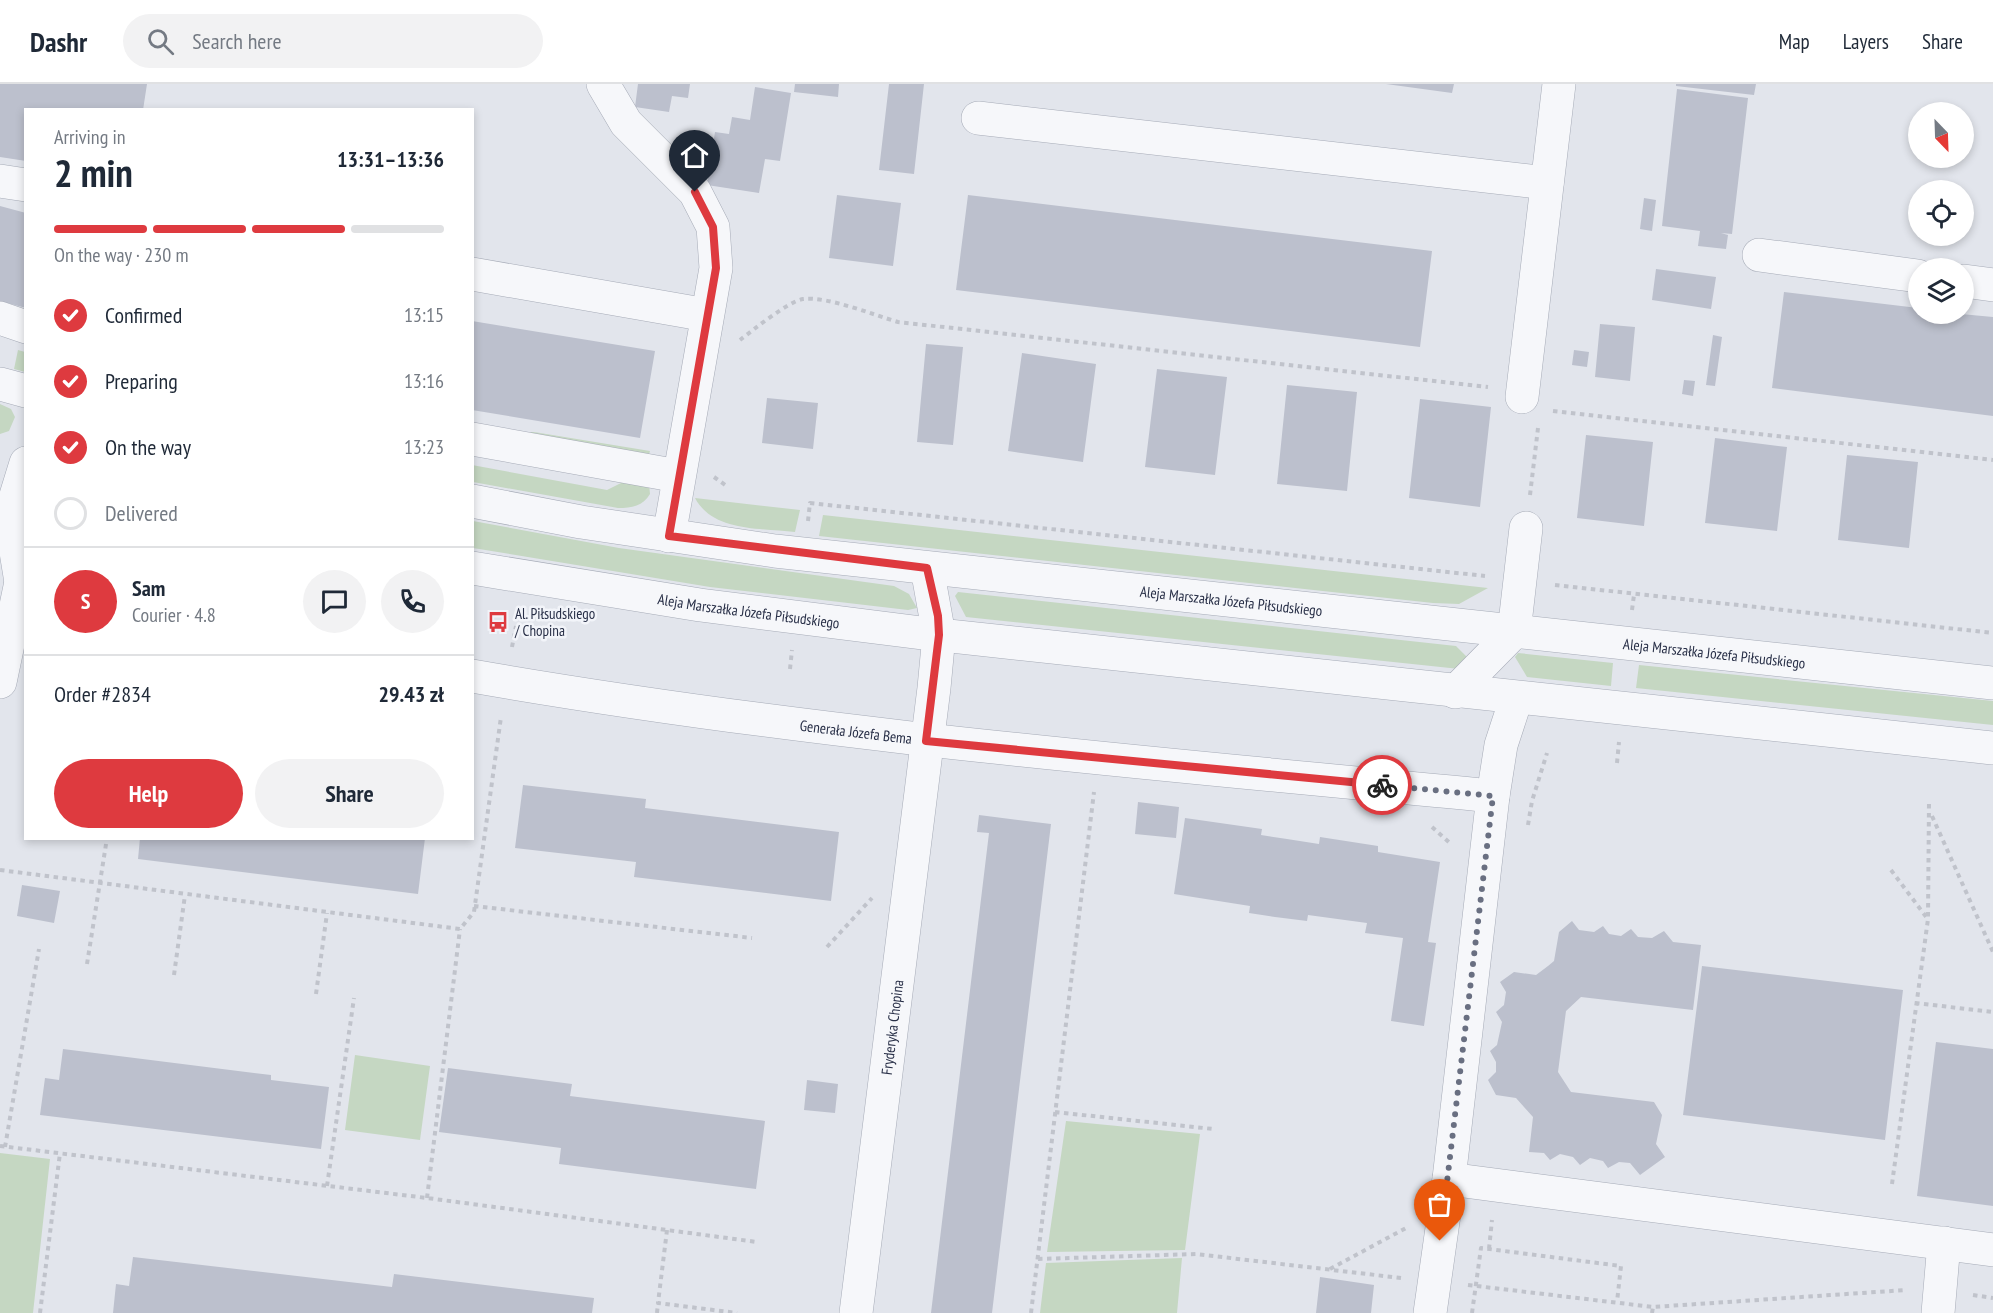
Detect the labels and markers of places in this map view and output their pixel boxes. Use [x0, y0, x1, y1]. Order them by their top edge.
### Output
pin [669, 130, 720, 192]
place label: Al. Piłsudskiego / Chopina [514, 604, 595, 640]
bus stop icon: Al. Piłsudskiego / Chopina [486, 610, 510, 634]
pin [1414, 1179, 1465, 1241]

